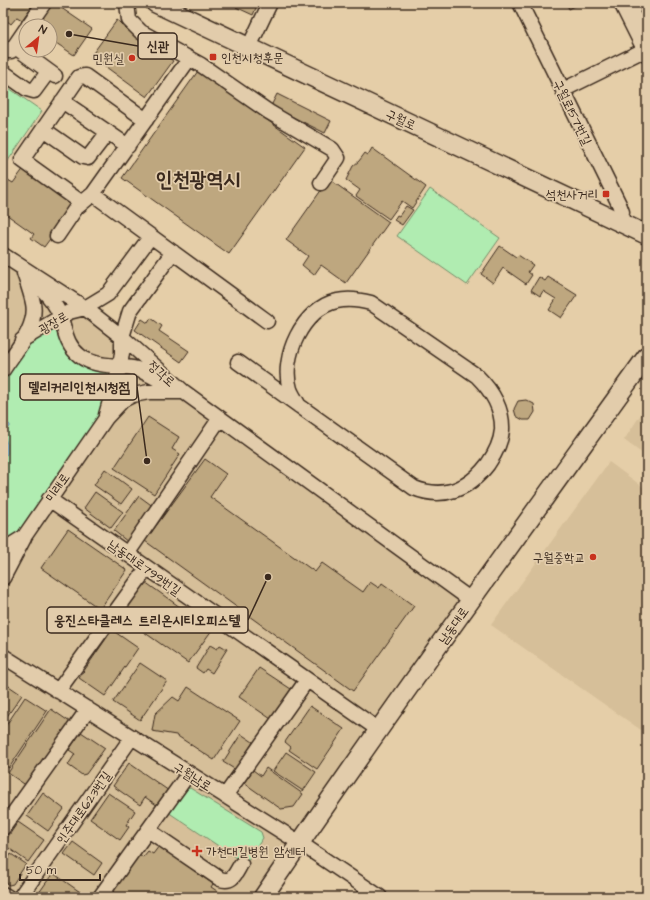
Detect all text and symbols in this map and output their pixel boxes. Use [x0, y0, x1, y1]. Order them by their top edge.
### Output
north arrow [18, 18, 58, 58]
text: N [36, 21, 49, 38]
callout: 신관 [138, 33, 177, 59]
text: 신관 [147, 37, 170, 57]
place label: 인천시청후문 [221, 49, 284, 67]
place label: 민원실 [93, 50, 125, 68]
marker: 인천시청후문 [208, 52, 218, 62]
marker: 민원실 [127, 53, 137, 63]
street label: 구월로157번길 [548, 77, 596, 148]
street label: 구월로 [383, 105, 419, 135]
district label: 인천광역시 [156, 165, 240, 194]
place label: 석천사거리 [546, 186, 598, 204]
marker: 석천사거리 [601, 189, 611, 199]
street label: 광장로 [35, 307, 72, 339]
street label: 정각로 [144, 357, 179, 391]
callout: 델리커리인천시청점 [20, 374, 137, 400]
text: 델리커리인천시청점 [28, 378, 130, 398]
street label: 미래로 [41, 470, 74, 506]
street label: 남동대로799번길 [104, 536, 185, 600]
place label: 구월중학교 [533, 549, 585, 567]
marker: 구월중학교 [588, 552, 598, 562]
street label: 남동대로 [434, 603, 473, 648]
callout: 웅진스타클레스 트리온시티오피스텔 [47, 607, 248, 633]
text: 웅진스타클레스 트리온시티오피스텔 [54, 611, 241, 631]
street label: 구월남로 [170, 758, 215, 796]
street label: 인주대로623번길 [52, 768, 116, 848]
place label: 가천대길병원 암센터 [206, 843, 305, 861]
marker: 가천대길병원 암센터 [191, 845, 203, 857]
scale bar [20, 856, 100, 882]
text: 50 m [26, 862, 57, 879]

